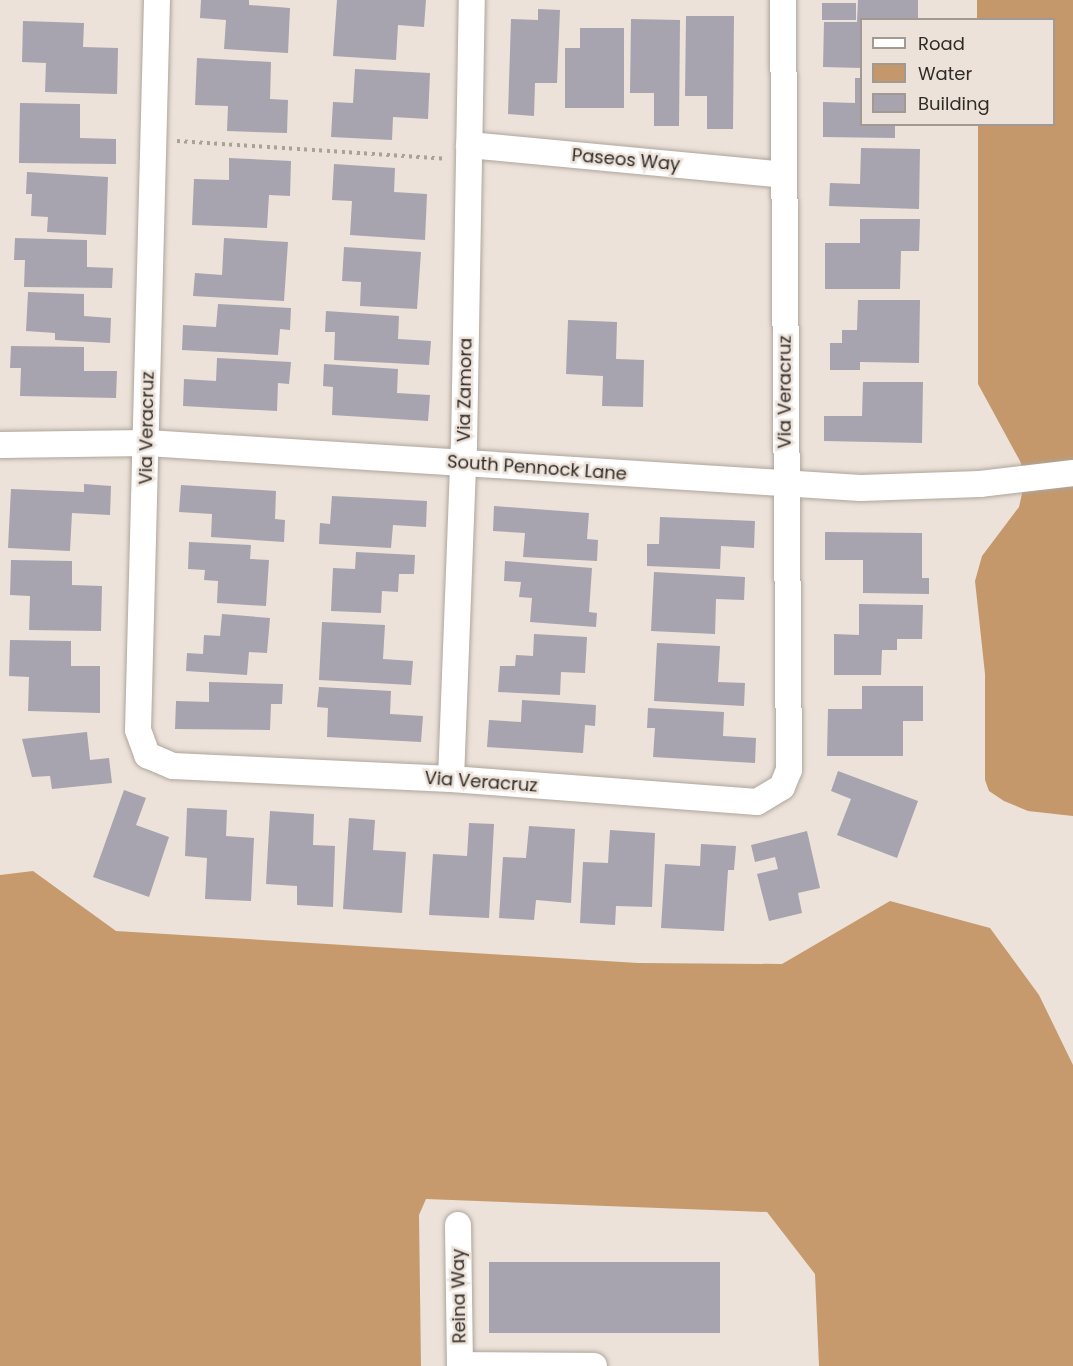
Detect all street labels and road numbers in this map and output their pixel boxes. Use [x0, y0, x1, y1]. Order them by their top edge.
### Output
street label: Paseos Way [571, 145, 681, 175]
street label: Via Veracruz [774, 335, 796, 449]
street label: Via Zamora [453, 338, 477, 442]
street label: Via Veracruz [135, 371, 159, 485]
street label: South Pennock Lane [446, 451, 628, 485]
street label: Via Veracruz [424, 767, 538, 797]
street label: Reina Way [447, 1248, 471, 1344]

